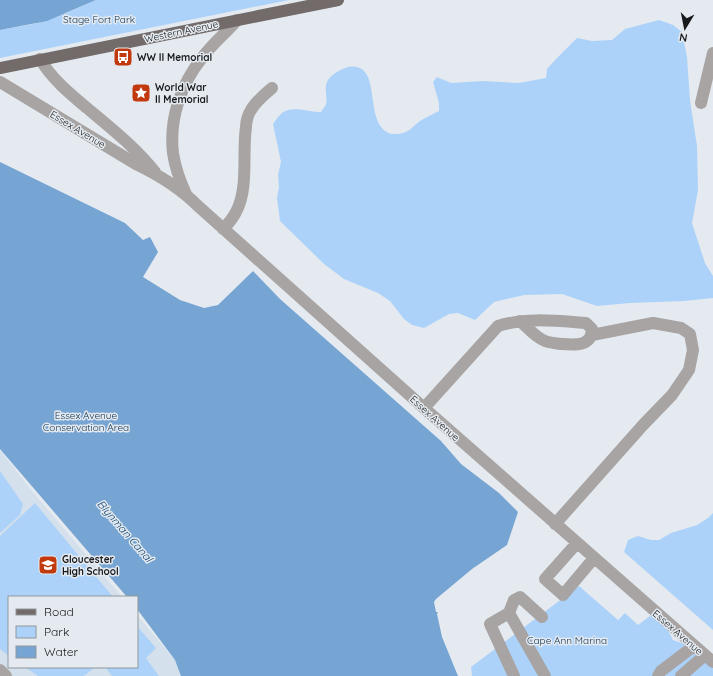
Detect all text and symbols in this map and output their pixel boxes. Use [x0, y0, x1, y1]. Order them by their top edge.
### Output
north arrow [665, 8, 705, 48]
park label: Stage Fort Park [63, 13, 135, 26]
street label: Western Avenue [143, 17, 220, 46]
text: N [678, 30, 688, 45]
bus stop icon: WW II Memorial [112, 46, 134, 68]
place label: WW II Memorial [137, 51, 212, 64]
place label: World War II Memorial [155, 81, 209, 106]
place icon: World War II Memorial [130, 82, 152, 104]
street label: Essex Avenue [48, 108, 108, 151]
street label: Essex Avenue [407, 393, 462, 444]
park label: Essex Avenue Conservation Area [43, 409, 129, 434]
water label: Blynman Canal [94, 497, 157, 566]
place label: Gloucester High School [62, 553, 119, 578]
school or university icon: Gloucester High School [37, 554, 59, 576]
legend [8, 596, 138, 668]
text: Road [44, 604, 74, 619]
street label: Essex Avenue [650, 607, 706, 658]
text: Park [44, 624, 69, 639]
park label: Cape Ann Marina [527, 634, 607, 647]
text: Water [44, 644, 79, 659]

